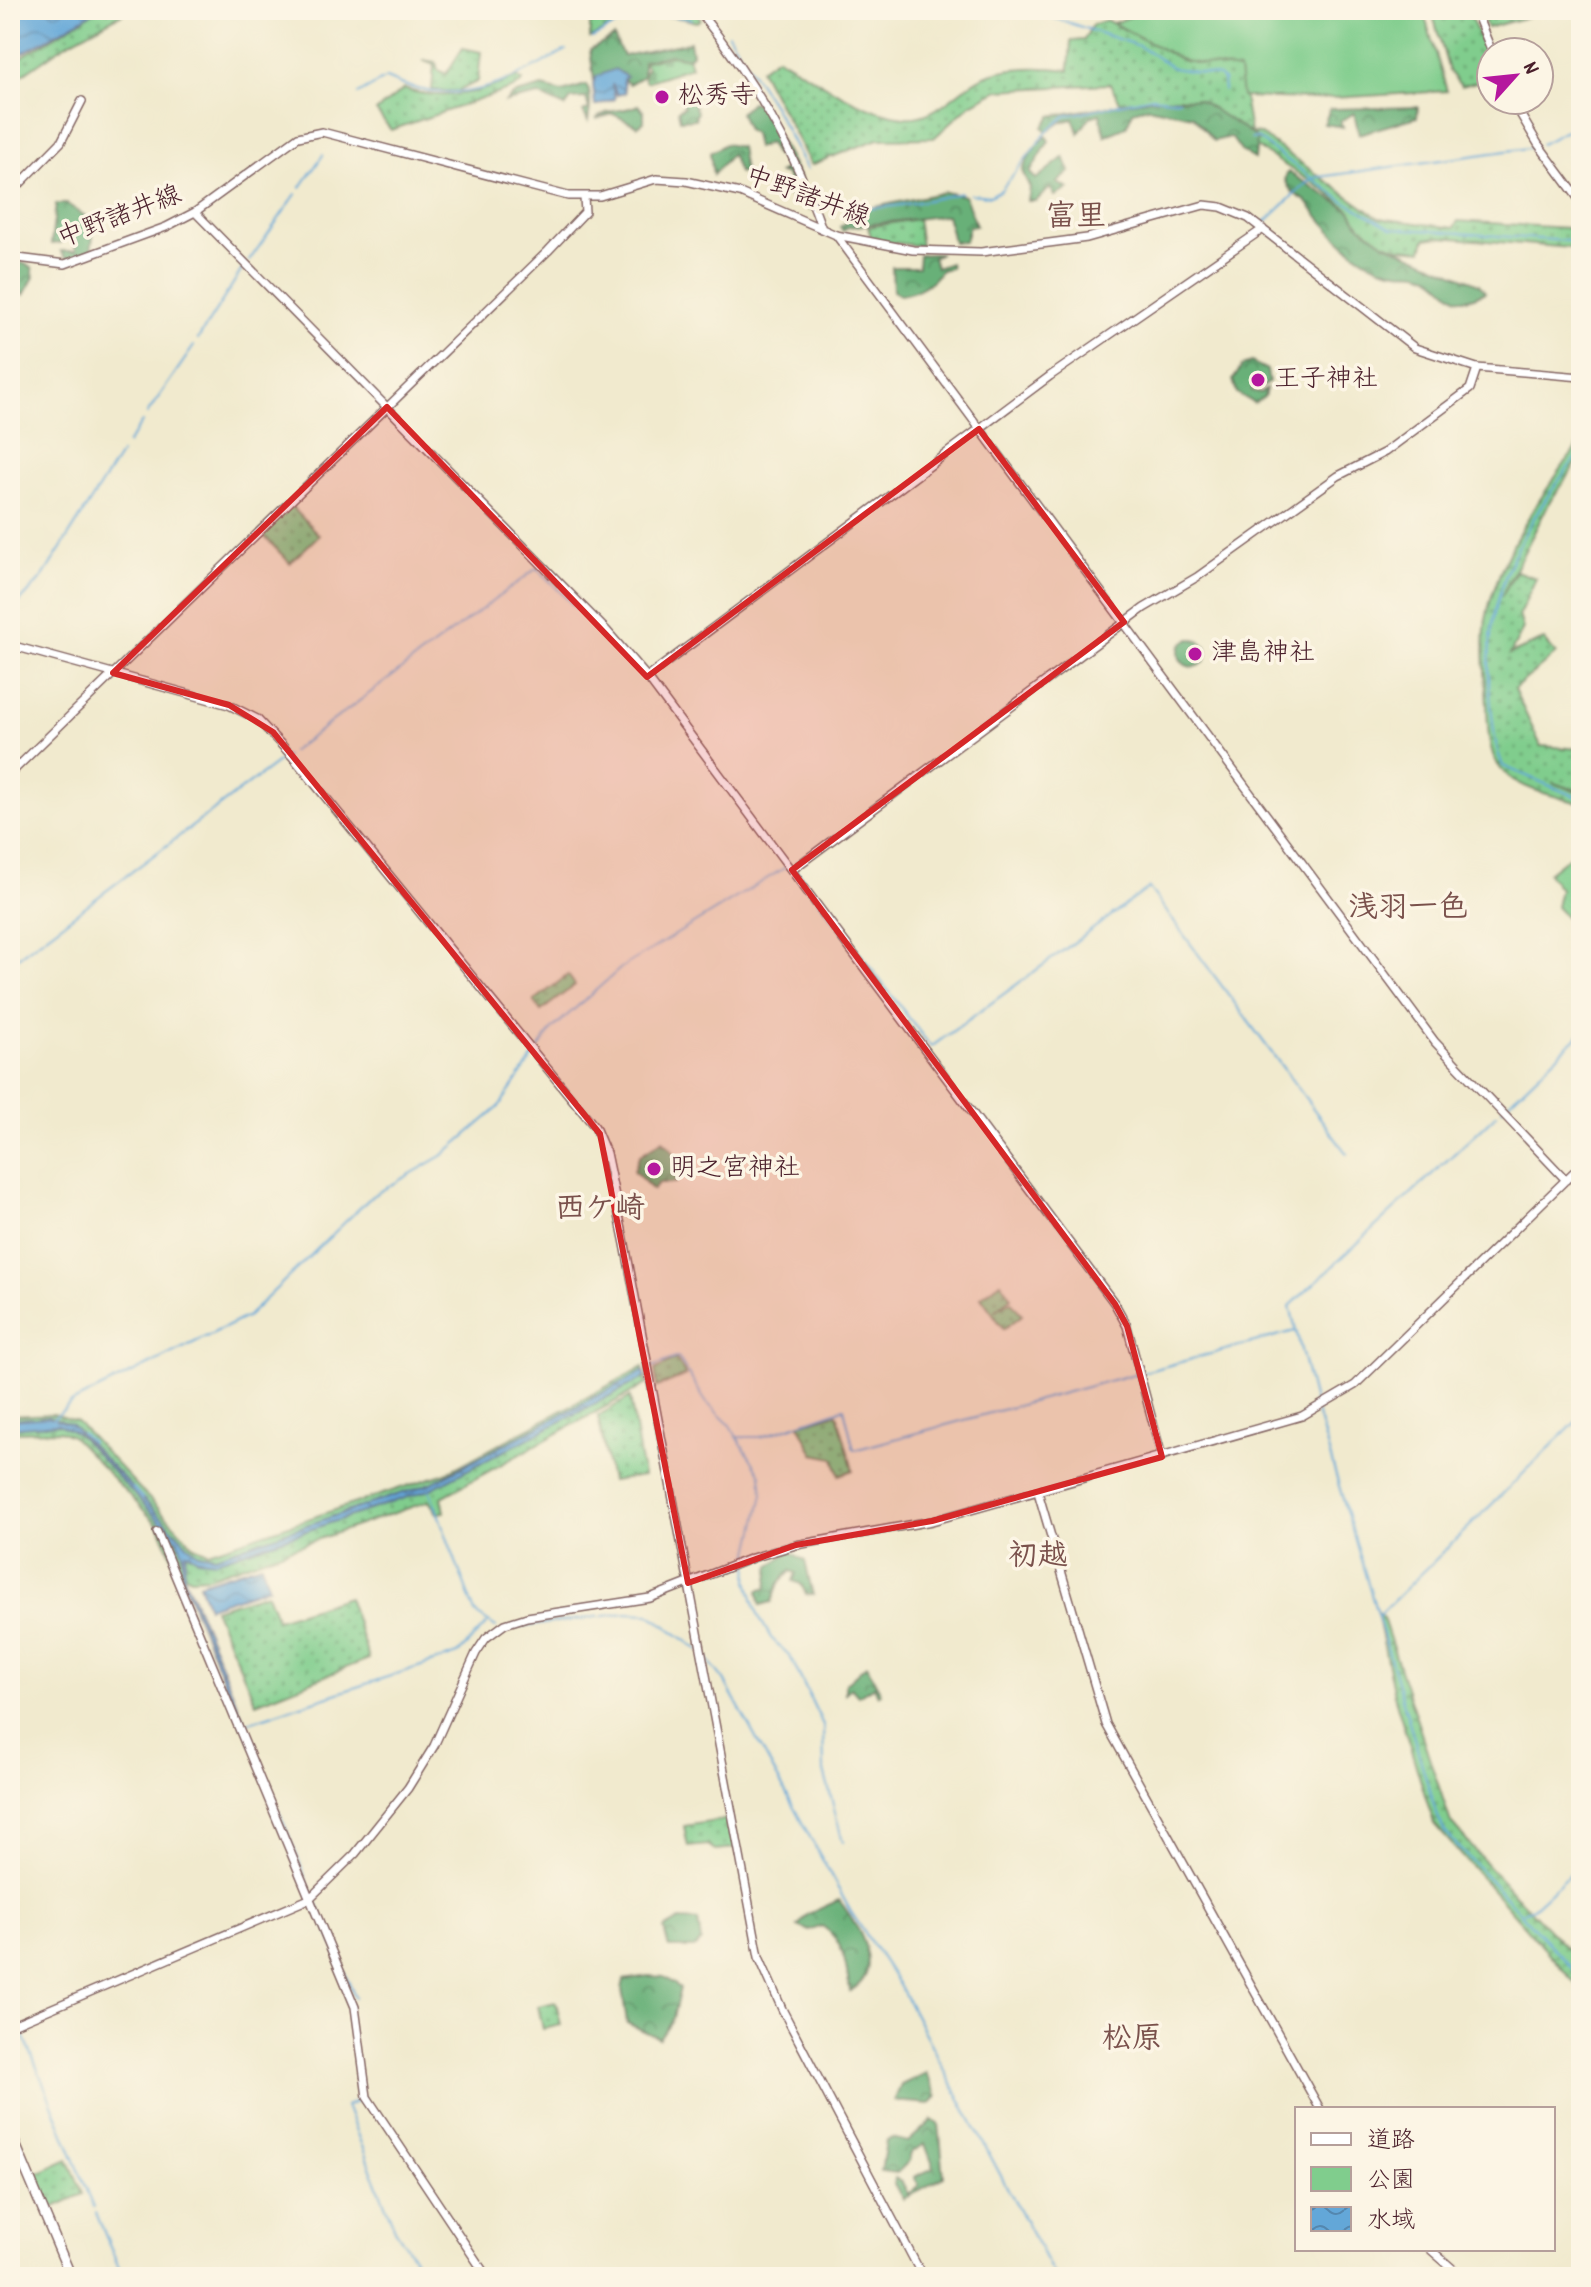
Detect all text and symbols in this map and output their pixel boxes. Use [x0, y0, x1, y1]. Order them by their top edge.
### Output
north arrow [1475, 36, 1555, 116]
text: N [1513, 57, 1546, 81]
place label: 松秀寺 [678, 79, 756, 116]
marker: 松秀寺 [653, 88, 671, 106]
street label: 中野諸井線 [740, 158, 874, 238]
street label: 中野諸井線 [53, 177, 187, 259]
district label: 富里 [1046, 198, 1106, 241]
place label: 王子神社 [1274, 362, 1378, 399]
marker: 王子神社 [1249, 371, 1267, 389]
place label: 津島神社 [1211, 636, 1315, 673]
marker: 津島神社 [1186, 645, 1204, 663]
district label: 浅羽一色 [1348, 889, 1468, 932]
place label: 明之宮神社 [670, 1151, 800, 1188]
marker: 明之宮神社 [645, 1160, 663, 1178]
district label: 西ケ崎 [555, 1190, 645, 1233]
district label: 初越 [1008, 1537, 1068, 1580]
district label: 松原 [1102, 2020, 1162, 2063]
legend [1295, 2107, 1555, 2251]
text: 道路 [1367, 2125, 1415, 2159]
text: 公園 [1367, 2165, 1415, 2199]
text: 水域 [1367, 2205, 1415, 2239]

